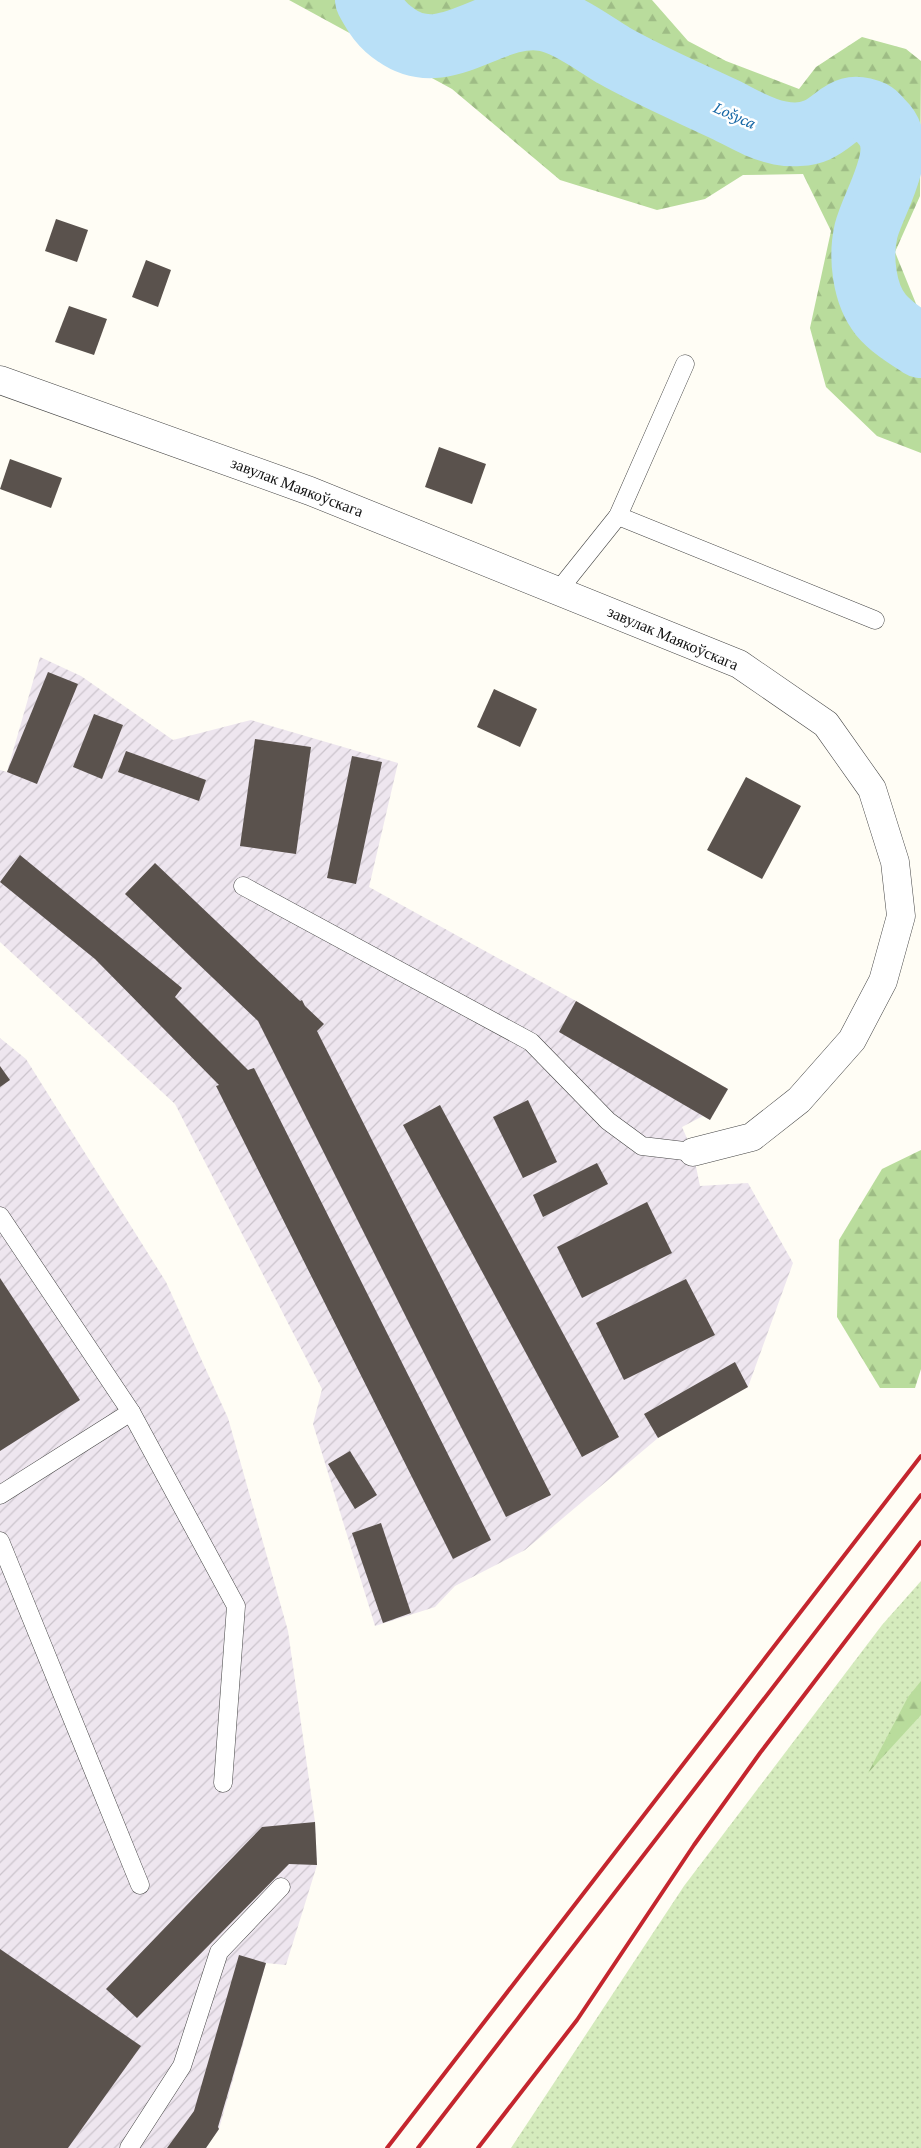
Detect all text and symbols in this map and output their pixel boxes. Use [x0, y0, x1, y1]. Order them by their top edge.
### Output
water label: Lošyca [711, 97, 760, 133]
street label: завулак Маякоўскага [228, 454, 366, 521]
street label: завулак Маякоўскага [605, 603, 741, 674]

